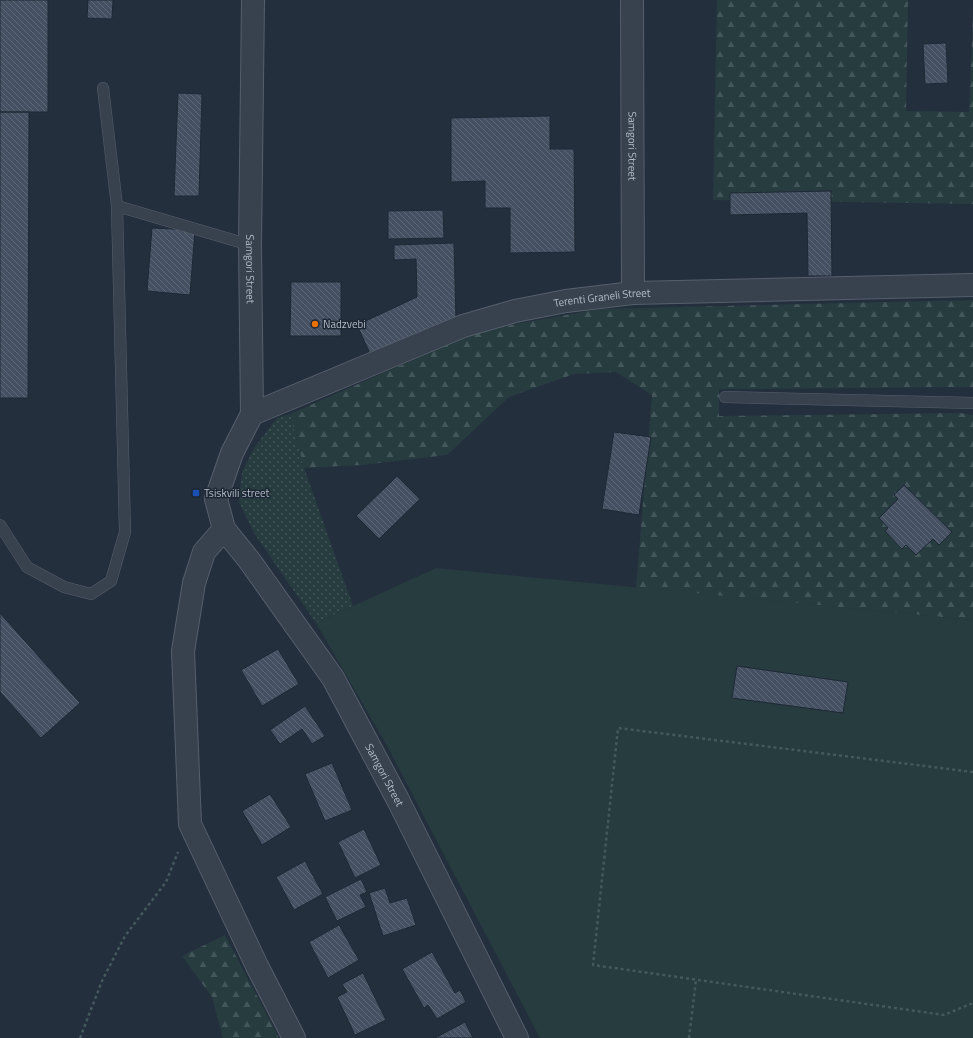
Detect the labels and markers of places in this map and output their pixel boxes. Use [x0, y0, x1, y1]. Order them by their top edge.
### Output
place label: Nadzvebi [323, 316, 366, 332]
marker: Nadzvebi [310, 319, 320, 329]
place label: Tsiskvili street [204, 485, 270, 501]
marker: Tsiskvili street [191, 488, 201, 498]

